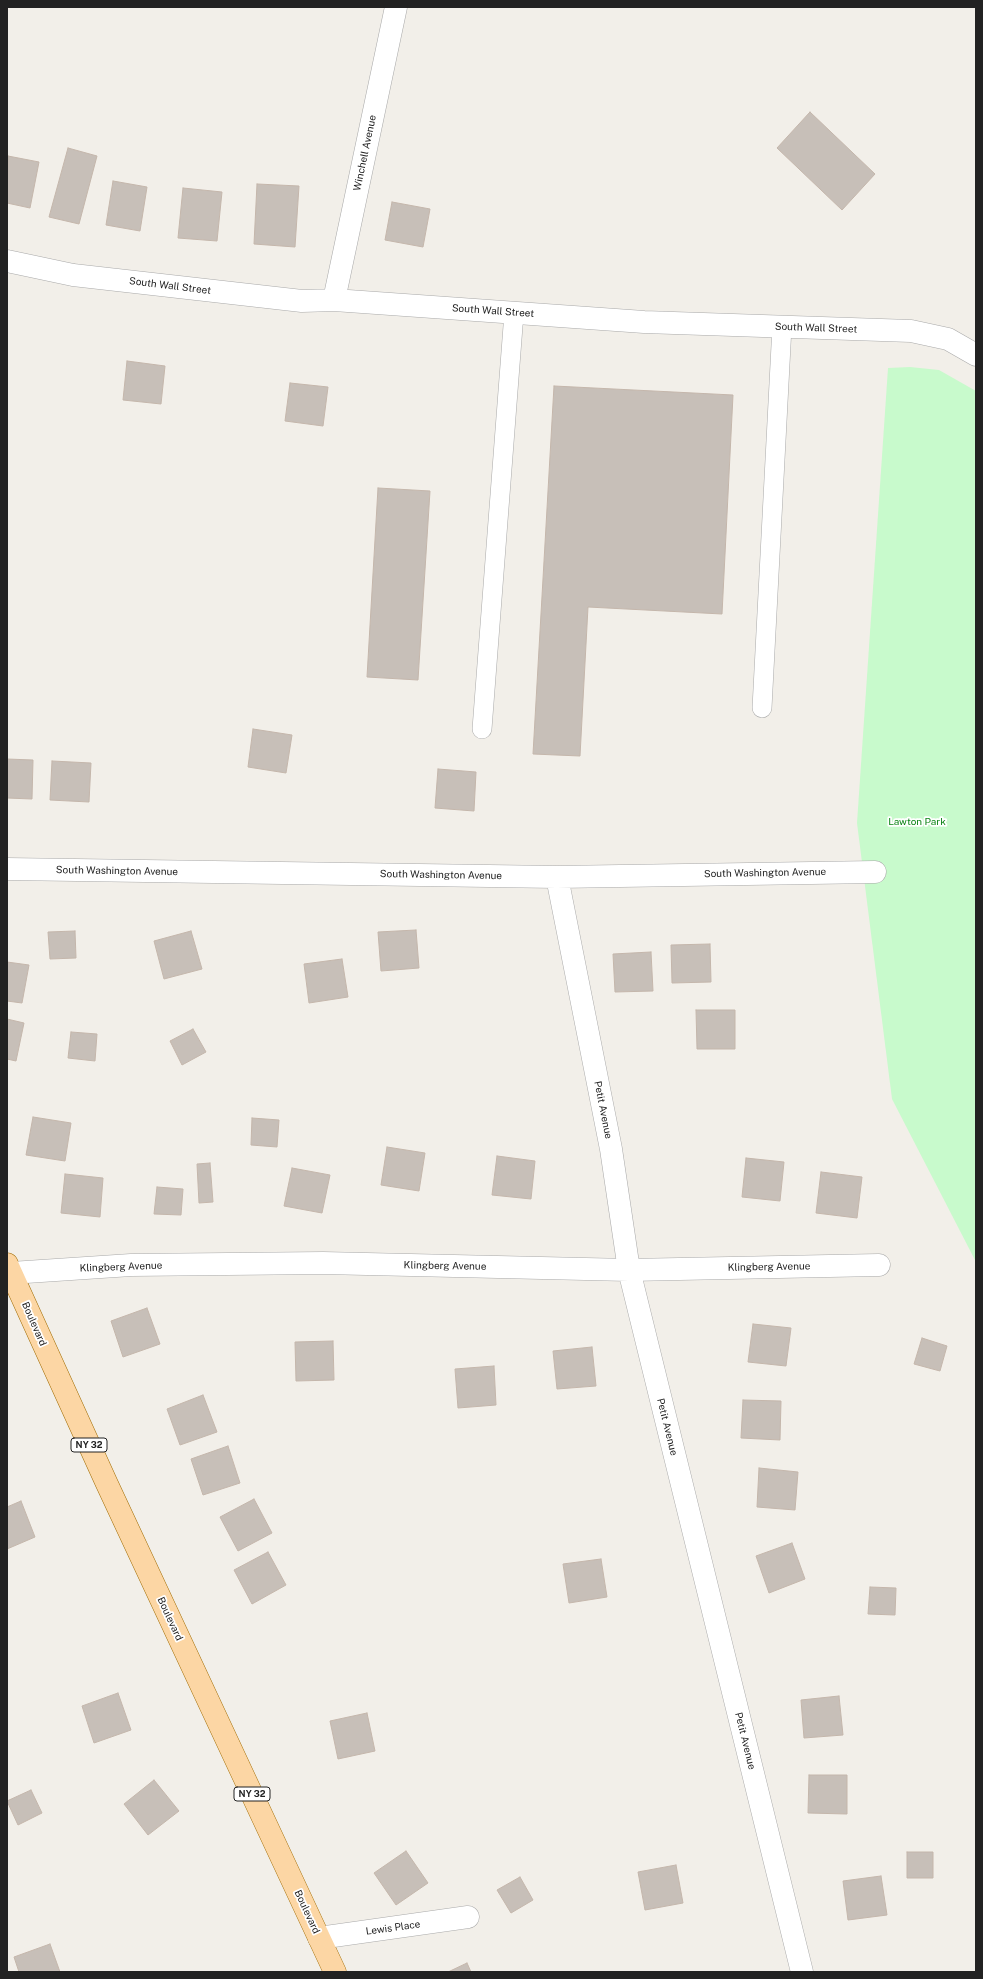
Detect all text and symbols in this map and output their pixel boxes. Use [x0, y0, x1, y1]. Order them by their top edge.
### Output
street label: Winchell Avenue [351, 114, 379, 192]
street label: South Wall Street [128, 275, 212, 297]
street label: South Wall Street [451, 302, 535, 320]
street label: South Wall Street [775, 321, 857, 335]
park label: Lawton Park [888, 816, 946, 828]
street label: South Washington Avenue [56, 864, 178, 878]
street label: South Washington Avenue [704, 866, 826, 880]
street label: South Washington Avenue [380, 868, 502, 882]
street label: Petit Avenue [592, 1080, 614, 1140]
street label: Klingberg Avenue [404, 1259, 486, 1273]
street label: Klingberg Avenue [79, 1260, 163, 1274]
street label: Klingberg Avenue [728, 1260, 810, 1274]
street label: Boulevard [19, 1300, 49, 1348]
street label: Petit Avenue [654, 1397, 680, 1457]
road number: NY 32 [71, 1438, 107, 1452]
street label: Boulevard [155, 1595, 185, 1643]
street label: Petit Avenue [732, 1711, 758, 1771]
road number: NY 32 [234, 1787, 270, 1801]
street label: Boulevard [292, 1888, 322, 1936]
street label: Lewis Place [365, 1918, 421, 1938]

